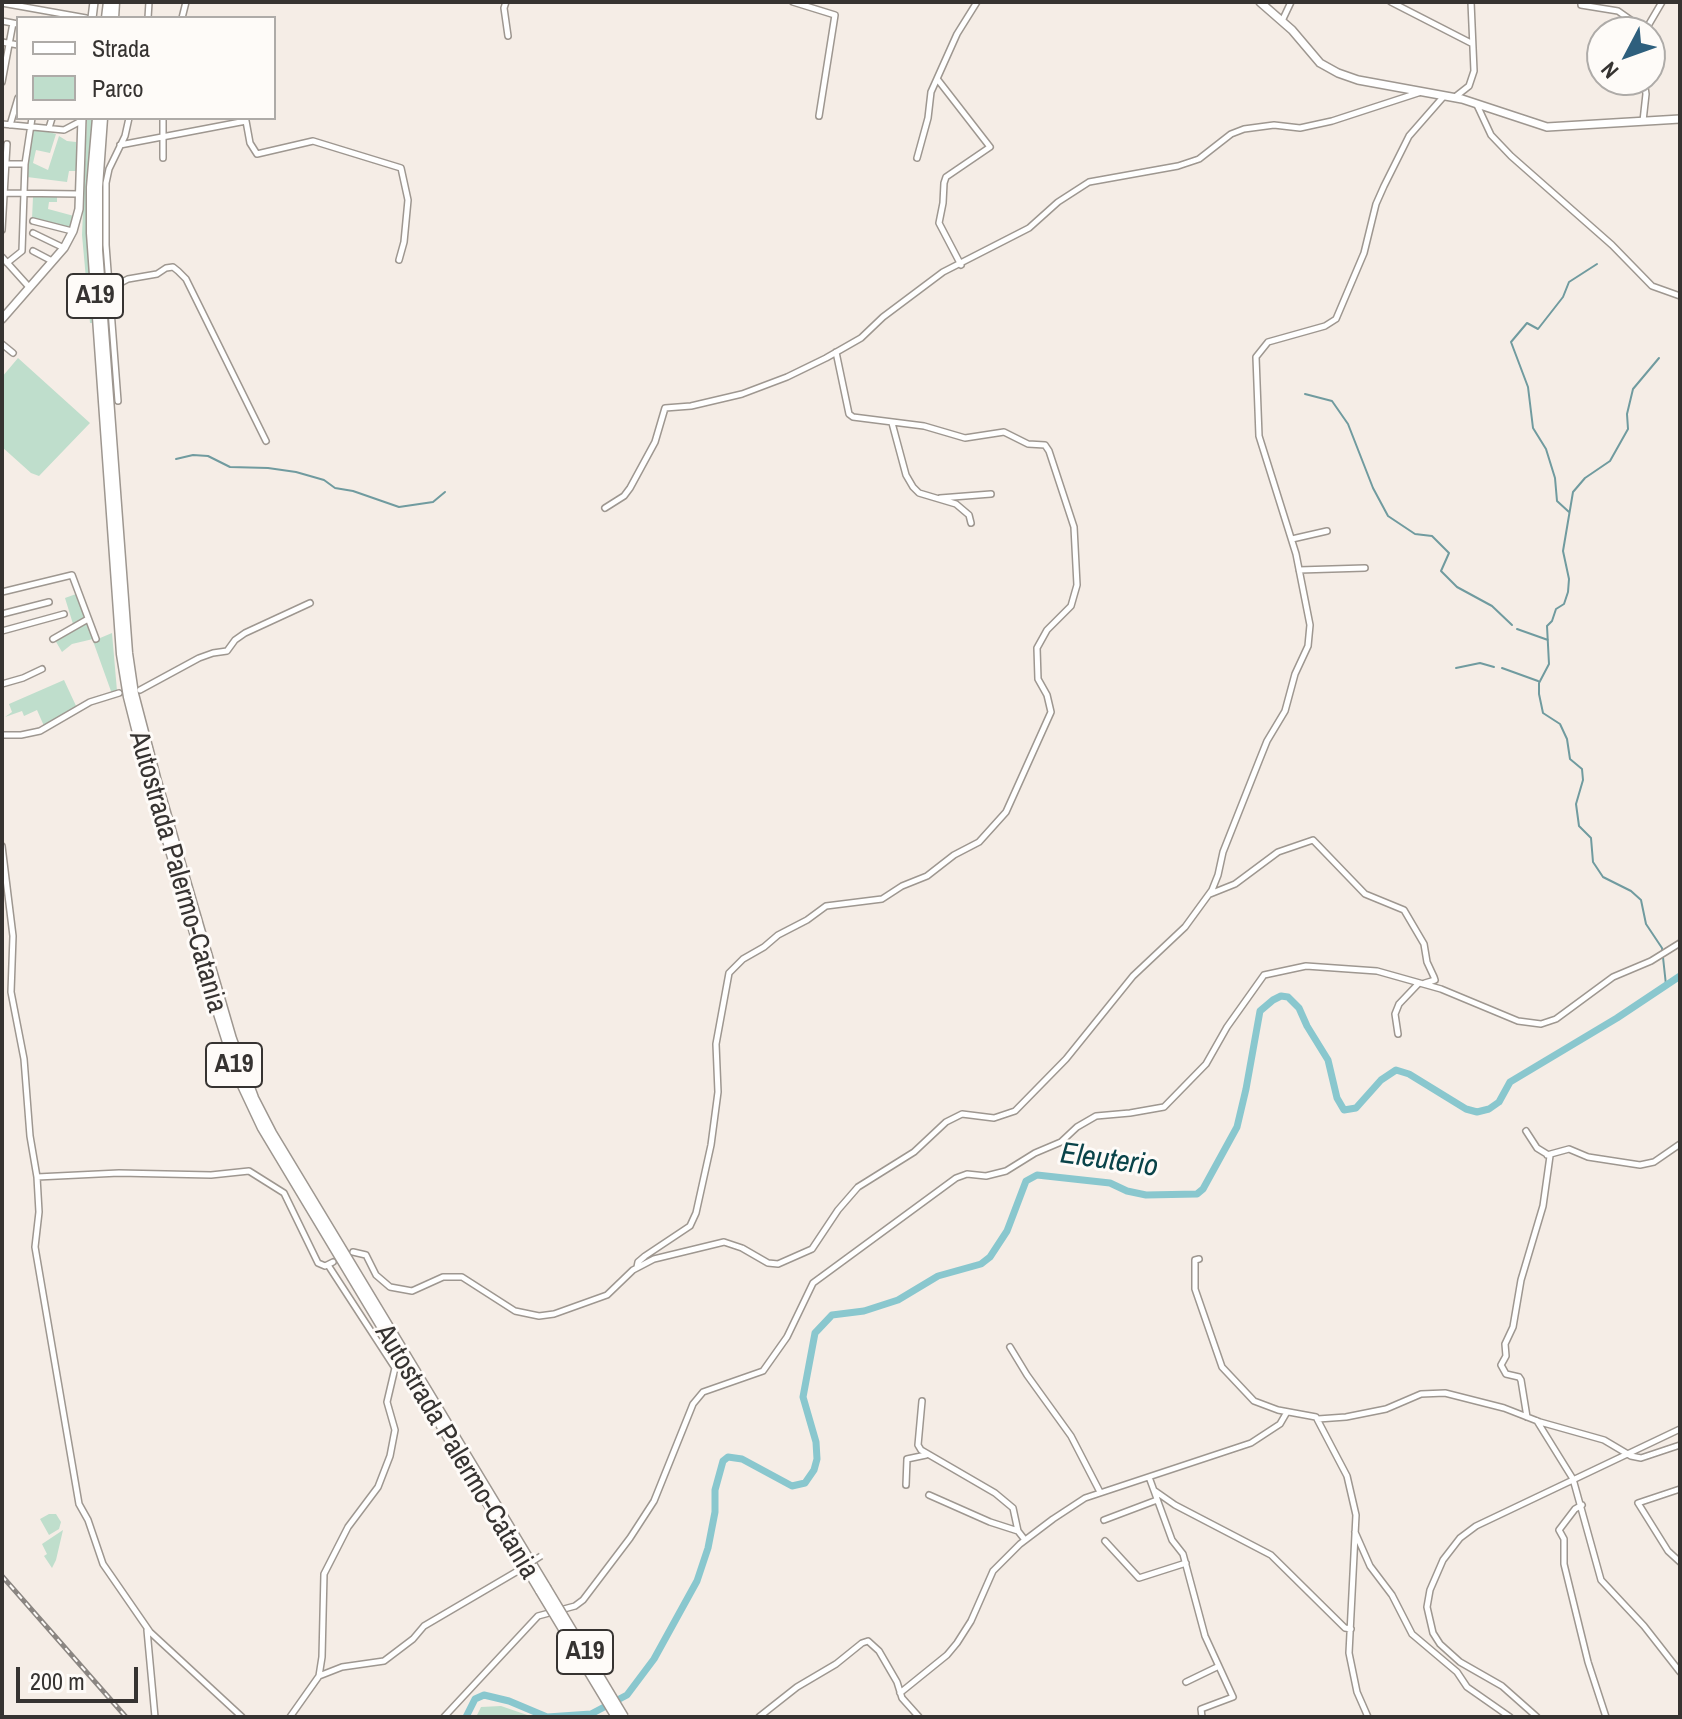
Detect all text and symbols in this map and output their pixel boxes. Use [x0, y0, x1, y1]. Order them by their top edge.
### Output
legend [16, 16, 276, 120]
north arrow [1586, 16, 1666, 96]
text: Strada [92, 32, 150, 64]
text: N [1594, 56, 1625, 85]
text: Parco [92, 72, 143, 104]
road number: A19 [67, 274, 123, 318]
street label: Autostrada Palermo-Catania [121, 728, 233, 1016]
road number: A19 [206, 1043, 262, 1087]
water label: Eleuterio [1058, 1136, 1160, 1186]
street label: Autostrada Palermo-Catania [367, 1319, 545, 1585]
road number: A19 [557, 1630, 613, 1674]
scale bar [20, 1651, 142, 1701]
text: 200 m [30, 1665, 85, 1697]

